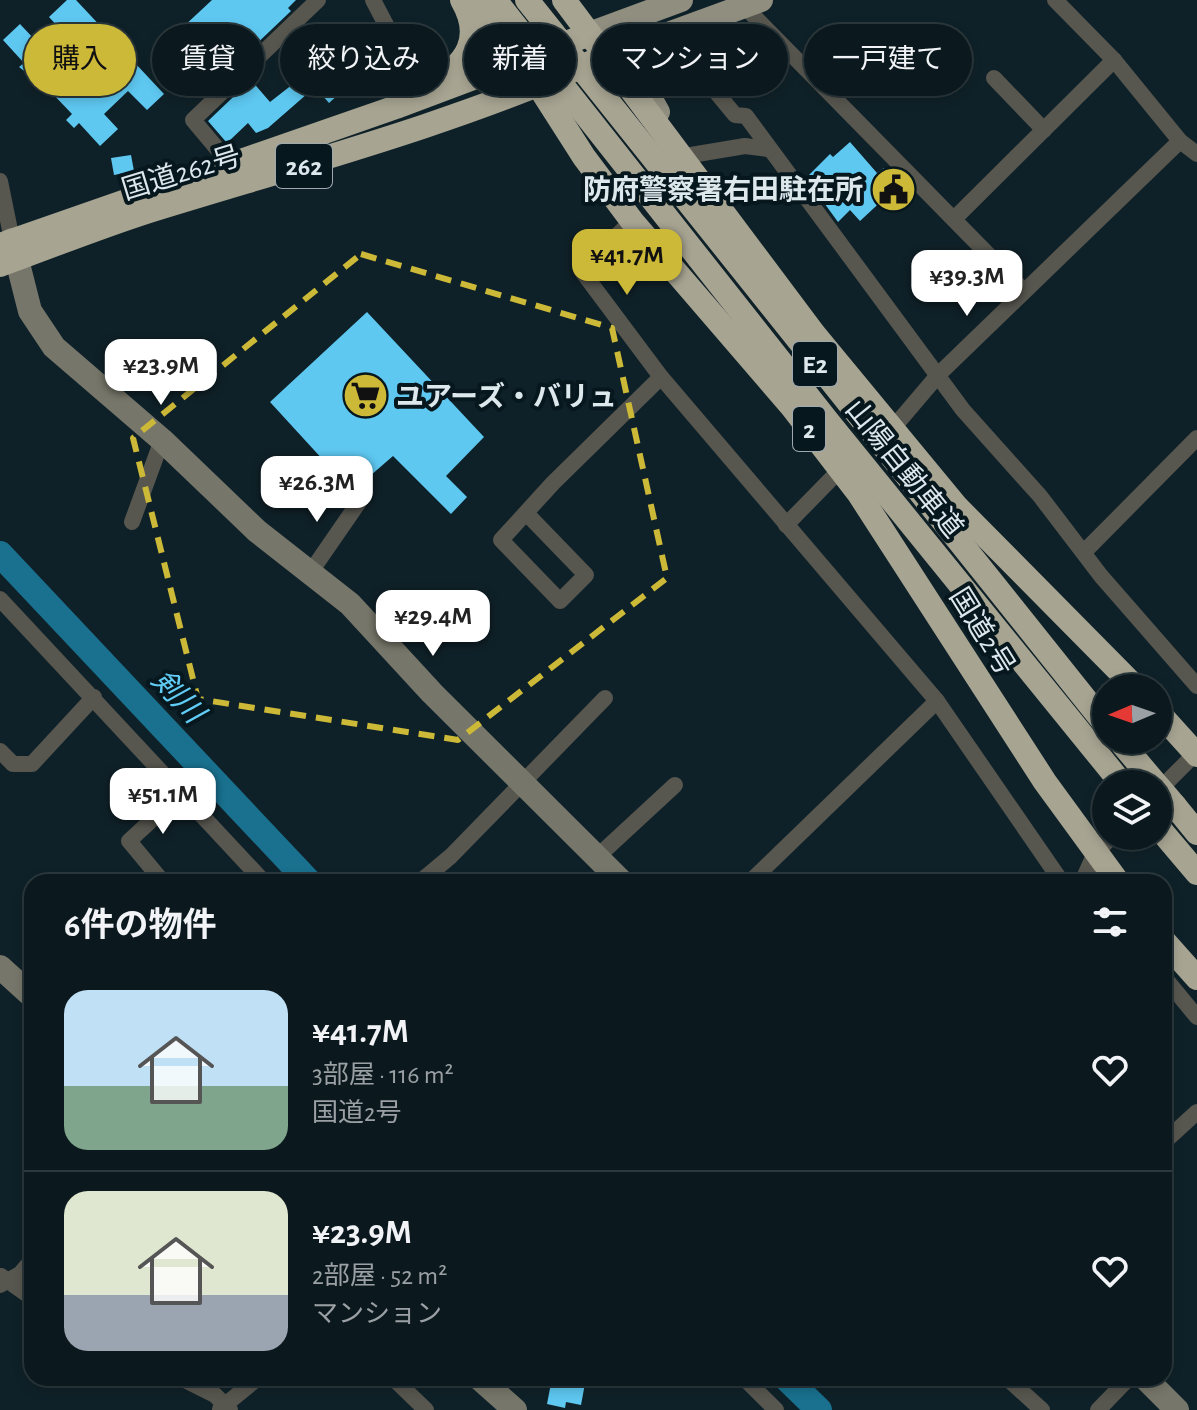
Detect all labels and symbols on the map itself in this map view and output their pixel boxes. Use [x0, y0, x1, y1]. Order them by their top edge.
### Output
street label: 国道262号 [118, 141, 244, 205]
road number: 262 [276, 144, 332, 188]
public building icon: 防府警察署右田駐在所 [870, 165, 918, 213]
place label: 防府警察署右田駐在所 [583, 175, 863, 205]
pin: ¥41.7M [562, 229, 692, 297]
pin: ¥39.3M [902, 250, 1032, 318]
pin: ¥23.9M [96, 339, 226, 407]
road number: E2 [793, 342, 837, 386]
supermarket icon: ユアーズ・バリュ [341, 372, 389, 420]
place label: ユアーズ・バリュ [396, 381, 617, 412]
street label: 山陽自動車道 [840, 394, 969, 543]
road number: 2 [793, 407, 825, 451]
pin: ¥26.3M [252, 456, 382, 524]
street label: 国道2号 [944, 583, 1021, 681]
pin: ¥29.4M [368, 590, 498, 658]
water label: 剣川 [146, 663, 212, 731]
north arrow [1092, 674, 1172, 754]
pin: ¥51.1M [98, 768, 228, 836]

